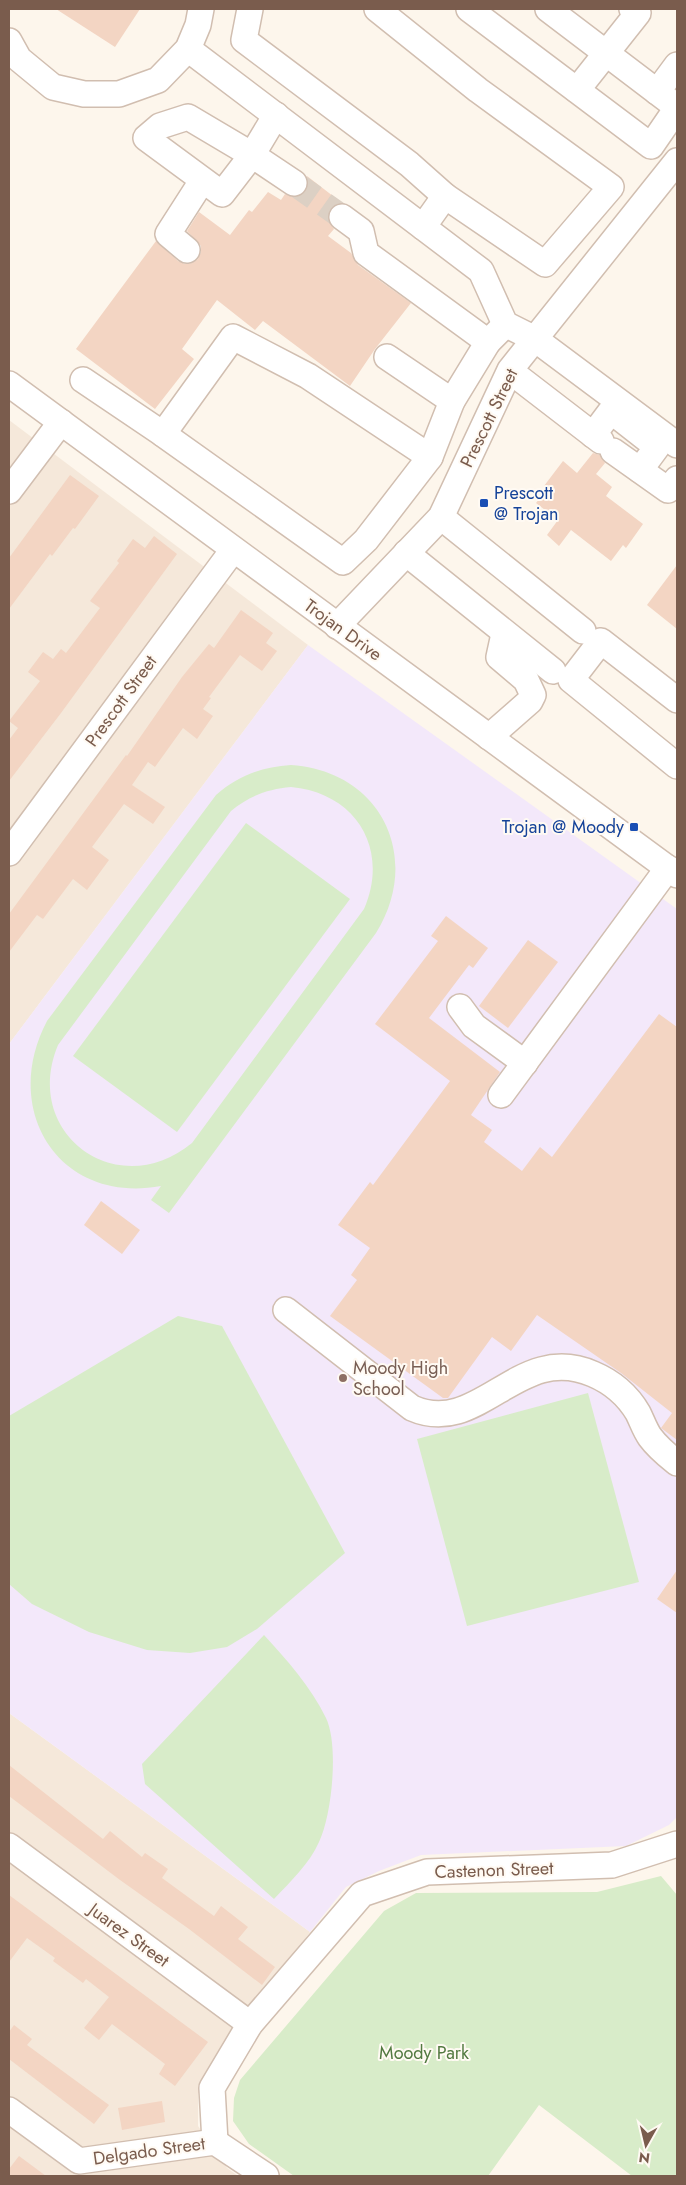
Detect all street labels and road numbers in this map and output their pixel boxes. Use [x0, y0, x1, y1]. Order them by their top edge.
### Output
street label: Prescott Street [454, 363, 525, 472]
street label: Trojan Drive [299, 593, 387, 667]
street label: Prescott Street [79, 649, 163, 752]
street label: Castenon Street [434, 1855, 555, 1885]
street label: Juarez Street [82, 1896, 175, 1974]
street label: Delgado Street [91, 2130, 207, 2172]

